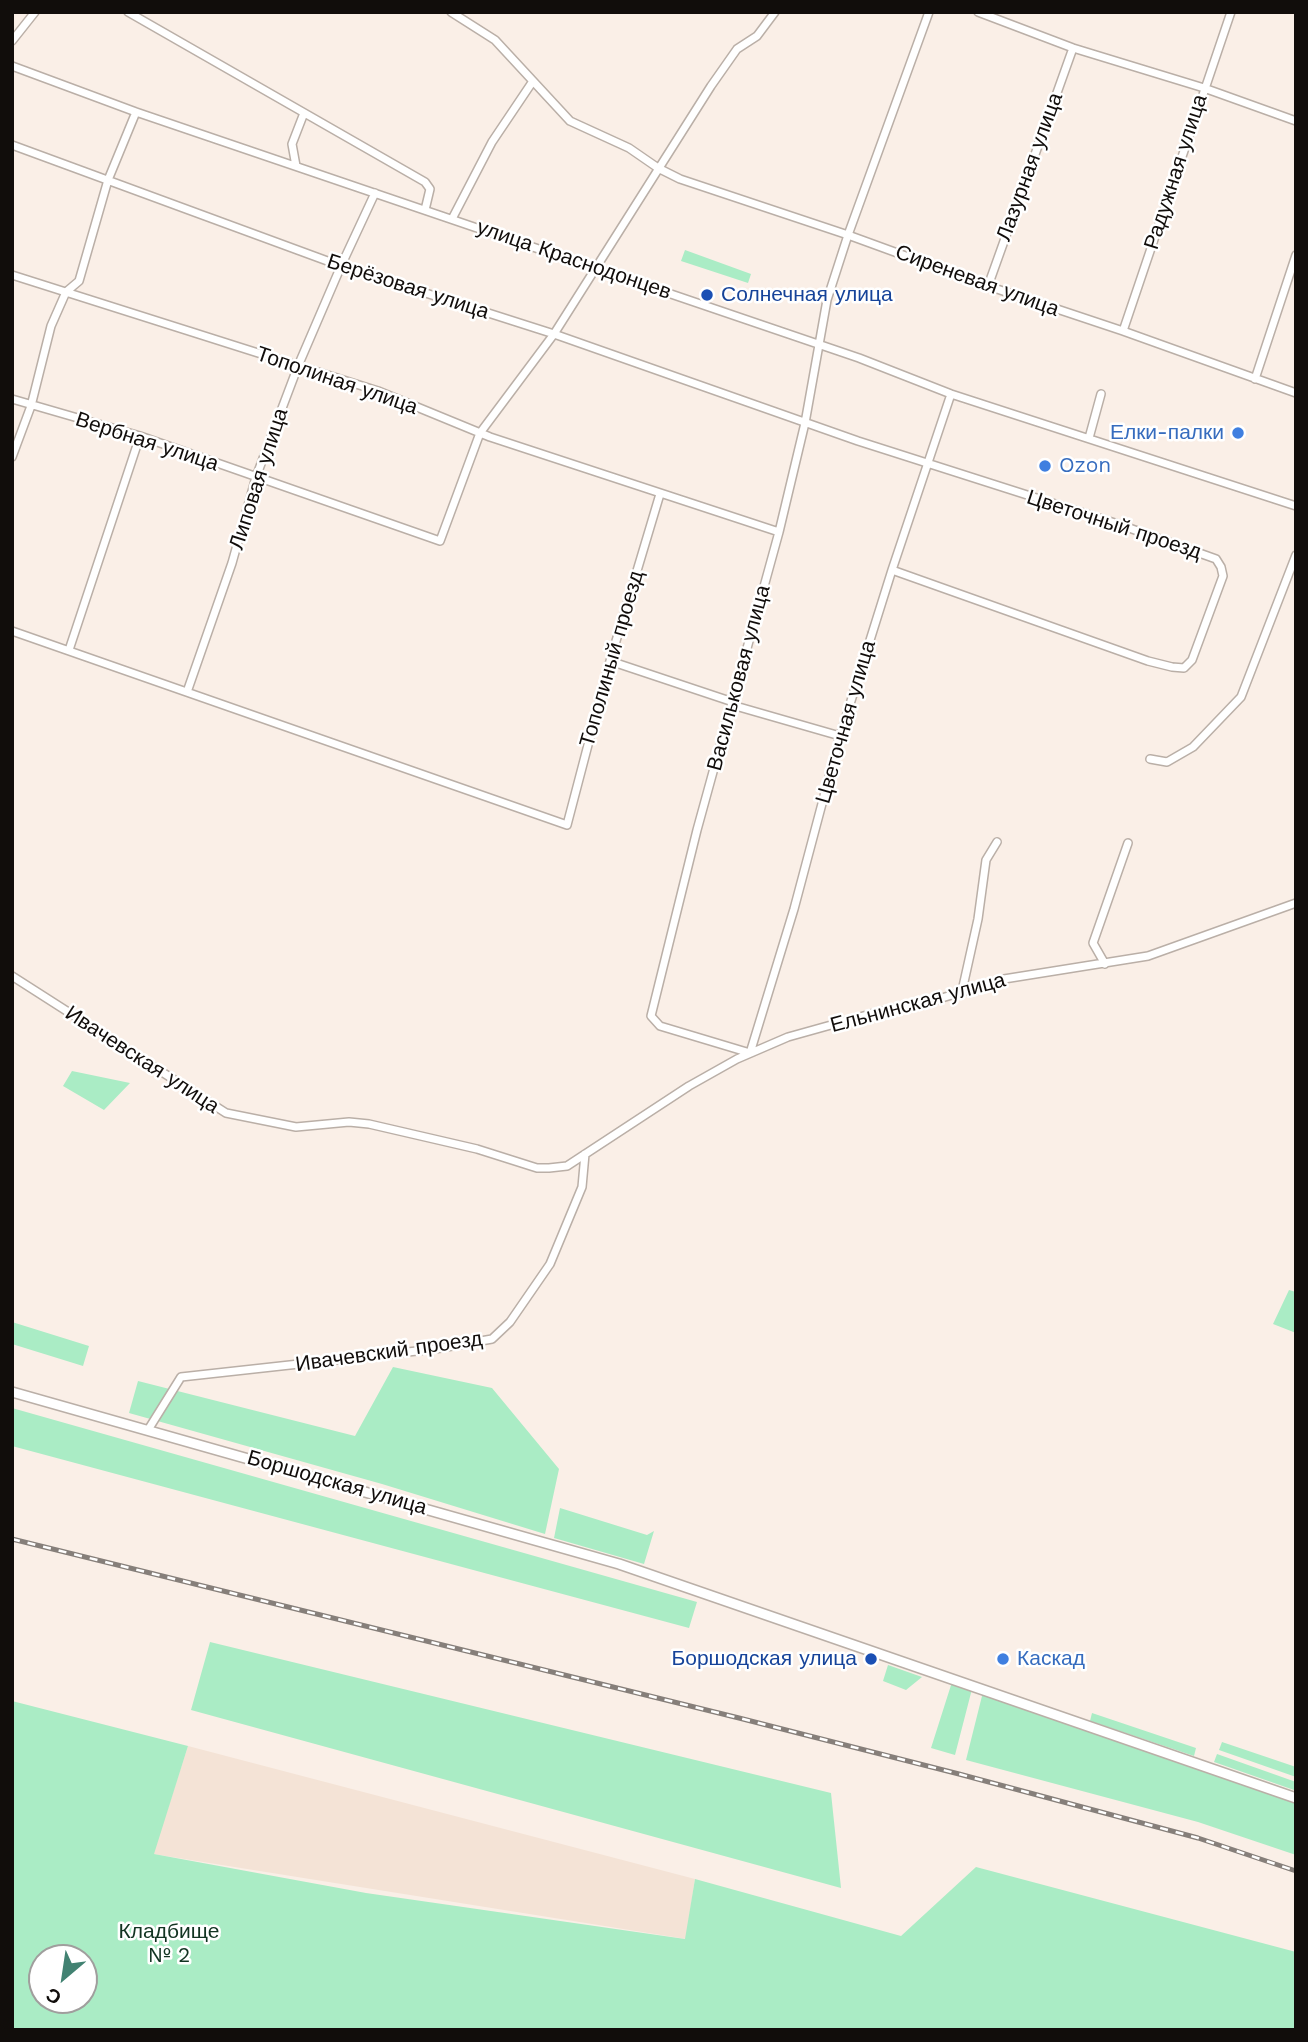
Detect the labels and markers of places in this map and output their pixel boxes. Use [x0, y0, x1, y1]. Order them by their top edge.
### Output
place label: Солнечная улица [721, 282, 893, 308]
marker: Солнечная улица [699, 287, 715, 303]
place label: Елки-палки [1110, 420, 1224, 446]
marker: Елки-палки [1230, 425, 1246, 441]
place label: Ozon [1059, 453, 1111, 479]
marker: Ozon [1037, 458, 1053, 474]
place label: Боршодская улица [671, 1646, 857, 1672]
place label: Каскад [1017, 1646, 1085, 1672]
marker: Боршодская улица [863, 1651, 879, 1667]
marker: Каскад [995, 1651, 1011, 1667]

